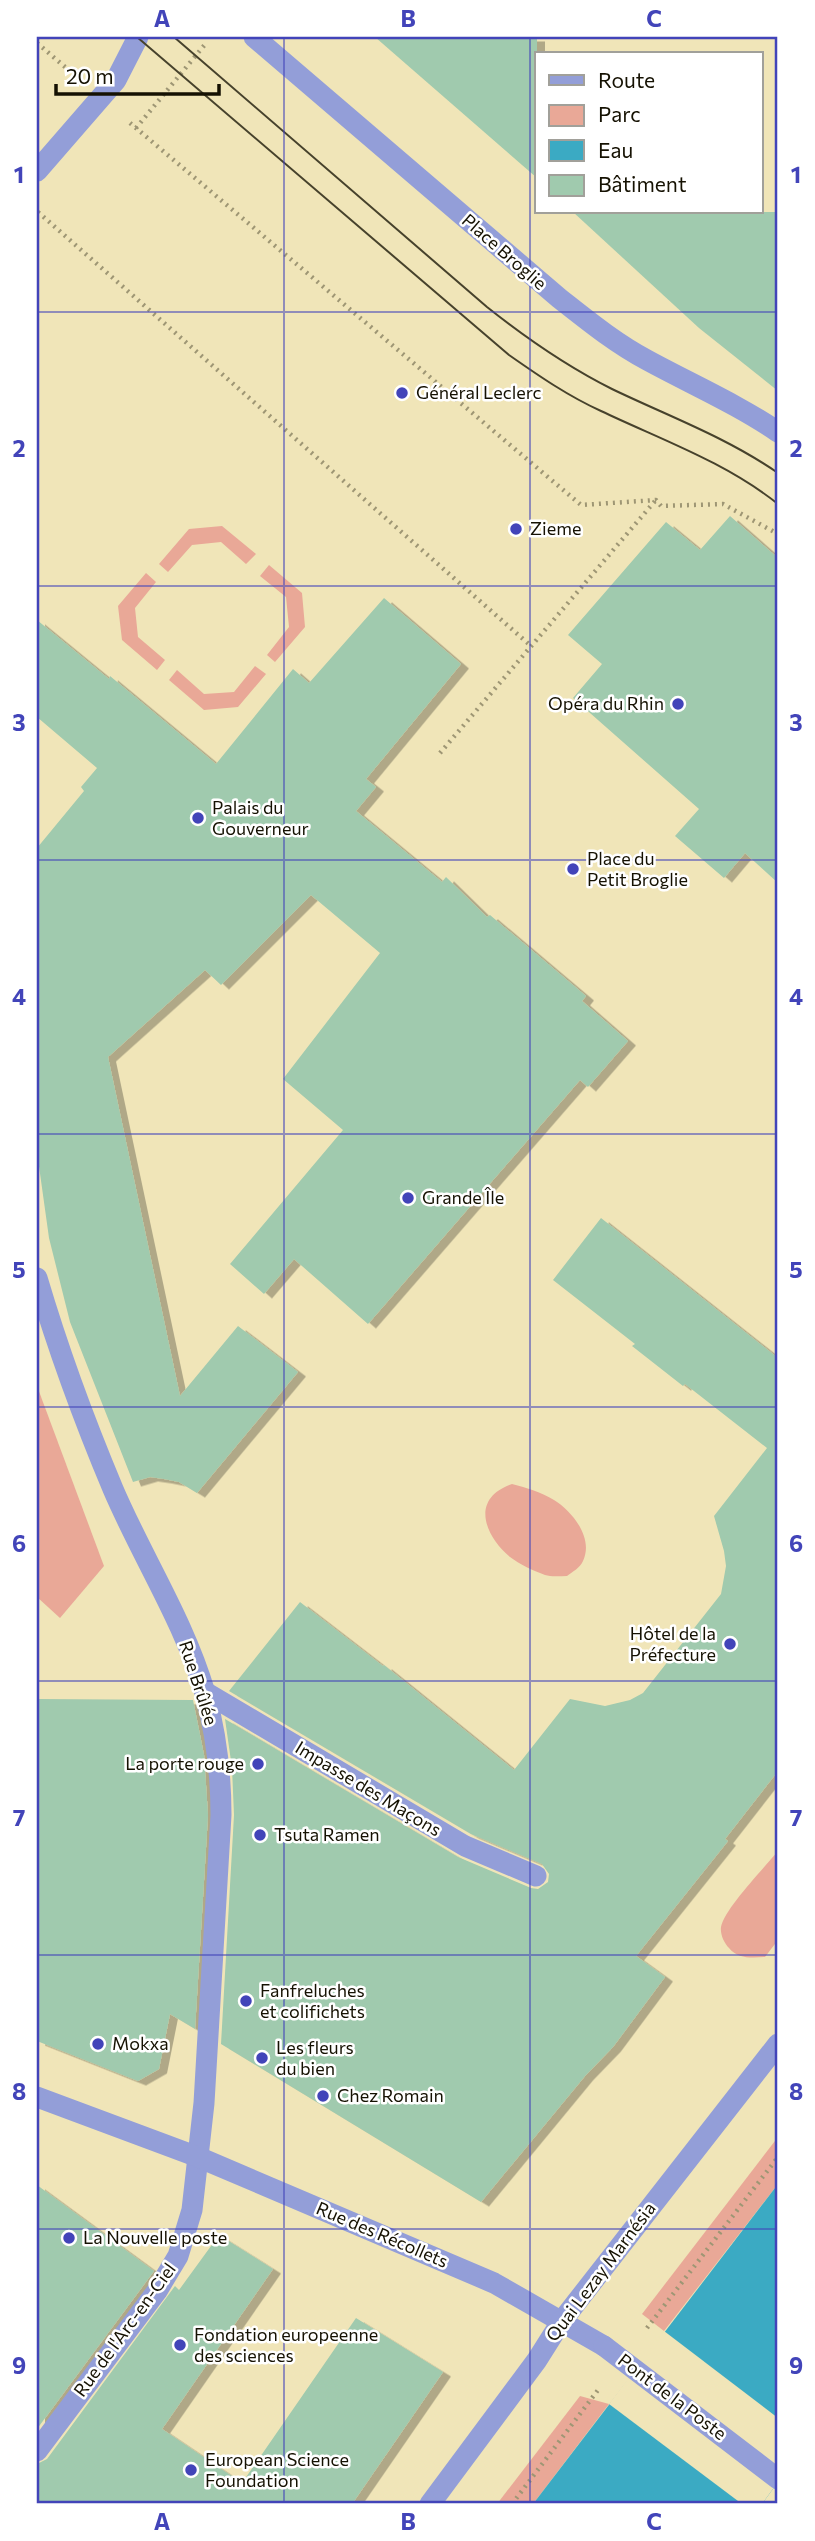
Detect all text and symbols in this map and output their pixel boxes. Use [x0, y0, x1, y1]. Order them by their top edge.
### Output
text: A [154, 4, 171, 32]
text: B [400, 4, 416, 32]
text: C [646, 4, 662, 32]
scale bar [56, 52, 219, 96]
legend [535, 52, 762, 214]
text: 20 m [66, 63, 114, 88]
text: Route [598, 67, 655, 92]
text: Parc [598, 101, 641, 126]
text: Eau [598, 137, 633, 162]
text: 1 [14, 160, 24, 188]
text: 1 [791, 160, 801, 188]
text: Bâtiment [598, 171, 687, 196]
street label: Place Broglie [458, 209, 551, 294]
place label: Général Leclerc [416, 381, 542, 403]
marker: Général Leclerc [394, 385, 410, 401]
text: 2 [12, 434, 26, 462]
text: 2 [789, 434, 803, 462]
place label: Zieme [530, 517, 581, 539]
marker: Zieme [508, 521, 524, 537]
place label: Opéra du Rhin [548, 692, 664, 714]
marker: Opéra du Rhin [670, 696, 686, 712]
text: 3 [12, 708, 26, 736]
text: 3 [789, 708, 803, 736]
place label: Palais du Gouverneur [212, 796, 309, 839]
marker: Palais du Gouverneur [190, 810, 206, 826]
place label: Place du Petit Broglie [587, 847, 688, 890]
marker: Place du Petit Broglie [565, 861, 581, 877]
text: 4 [12, 982, 26, 1010]
text: 4 [789, 982, 803, 1010]
place label: Grande Île [422, 1186, 504, 1208]
marker: Grande Île [400, 1190, 416, 1206]
text: 5 [12, 1255, 26, 1283]
text: 5 [789, 1255, 803, 1283]
text: 6 [12, 1529, 26, 1557]
text: 6 [789, 1529, 803, 1557]
place label: Hôtel de la Préfecture [630, 1622, 716, 1665]
marker: Hôtel de la Préfecture [722, 1636, 738, 1652]
street label: Rue Brûlée [175, 1638, 223, 1728]
street label: Impasse des Maçons [292, 1736, 445, 1840]
place label: La porte rouge [125, 1752, 244, 1774]
marker: La porte rouge [250, 1756, 266, 1772]
text: 7 [13, 1803, 25, 1831]
text: 7 [790, 1803, 802, 1831]
place label: Tsuta Ramen [274, 1823, 380, 1845]
marker: Tsuta Ramen [252, 1827, 268, 1843]
place label: Fanfreluches et colifichets [260, 1979, 365, 2022]
marker: Fanfreluches et colifichets [238, 1993, 254, 2009]
place label: Mokxa [112, 2032, 169, 2054]
marker: Mokxa [90, 2036, 106, 2052]
place label: Les fleurs du bien [276, 2036, 354, 2079]
marker: Les fleurs du bien [254, 2050, 270, 2066]
text: 8 [12, 2077, 26, 2105]
text: 8 [789, 2077, 803, 2105]
place label: Chez Romain [337, 2084, 444, 2106]
marker: Chez Romain [315, 2088, 331, 2104]
street label: Rue des Récollets [313, 2196, 452, 2272]
street label: Quai Lezay Marnésia [541, 2197, 660, 2345]
place label: La Nouvelle poste [83, 2226, 227, 2248]
marker: La Nouvelle poste [61, 2230, 77, 2246]
street label: Rue de l'Arc-en-Ciel [68, 2258, 180, 2400]
place label: Fondation europeenne des sciences [194, 2323, 378, 2366]
marker: Fondation europeenne des sciences [172, 2337, 188, 2353]
street label: Pont de la Poste [614, 2348, 731, 2444]
text: 9 [12, 2351, 26, 2379]
text: 9 [789, 2351, 803, 2379]
place label: European Science Foundation [205, 2448, 349, 2491]
marker: European Science Foundation [183, 2462, 199, 2478]
text: A [154, 2507, 171, 2535]
text: B [400, 2507, 416, 2535]
text: C [646, 2507, 662, 2535]

